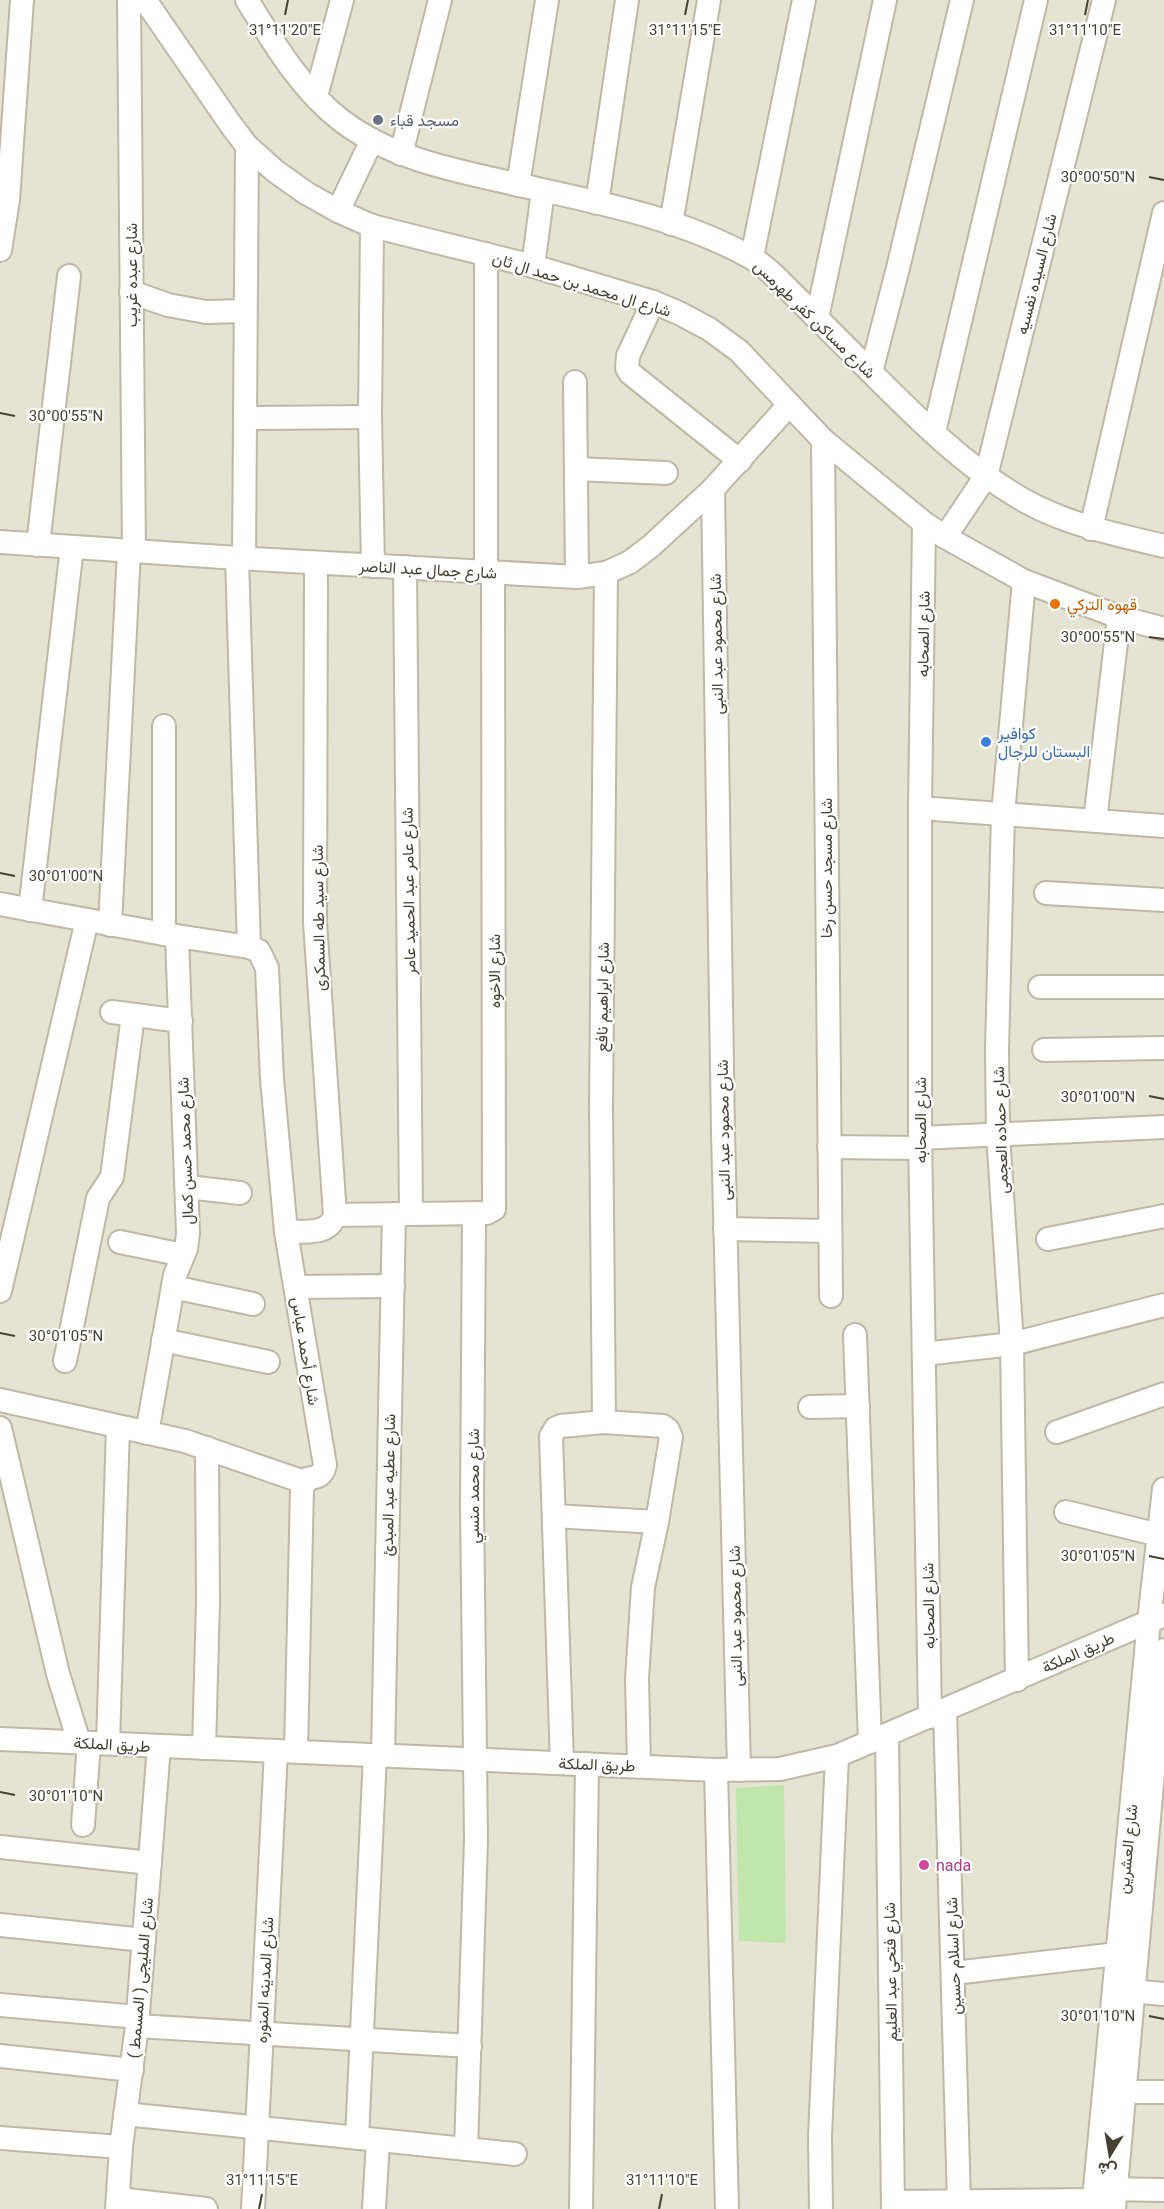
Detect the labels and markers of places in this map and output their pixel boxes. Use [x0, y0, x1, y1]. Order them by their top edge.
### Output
place label: مسجد قباء [390, 111, 459, 130]
marker: مسجد قباء [371, 113, 385, 127]
place label: قهوه التركي [1067, 595, 1137, 618]
marker: قهوه التركي [1048, 597, 1062, 611]
place label: كوافير البستان للرجال [997, 724, 1090, 762]
marker: كوافير البستان للرجال [979, 735, 993, 749]
place label: nada [936, 1856, 971, 1875]
marker: nada [917, 1858, 931, 1872]

